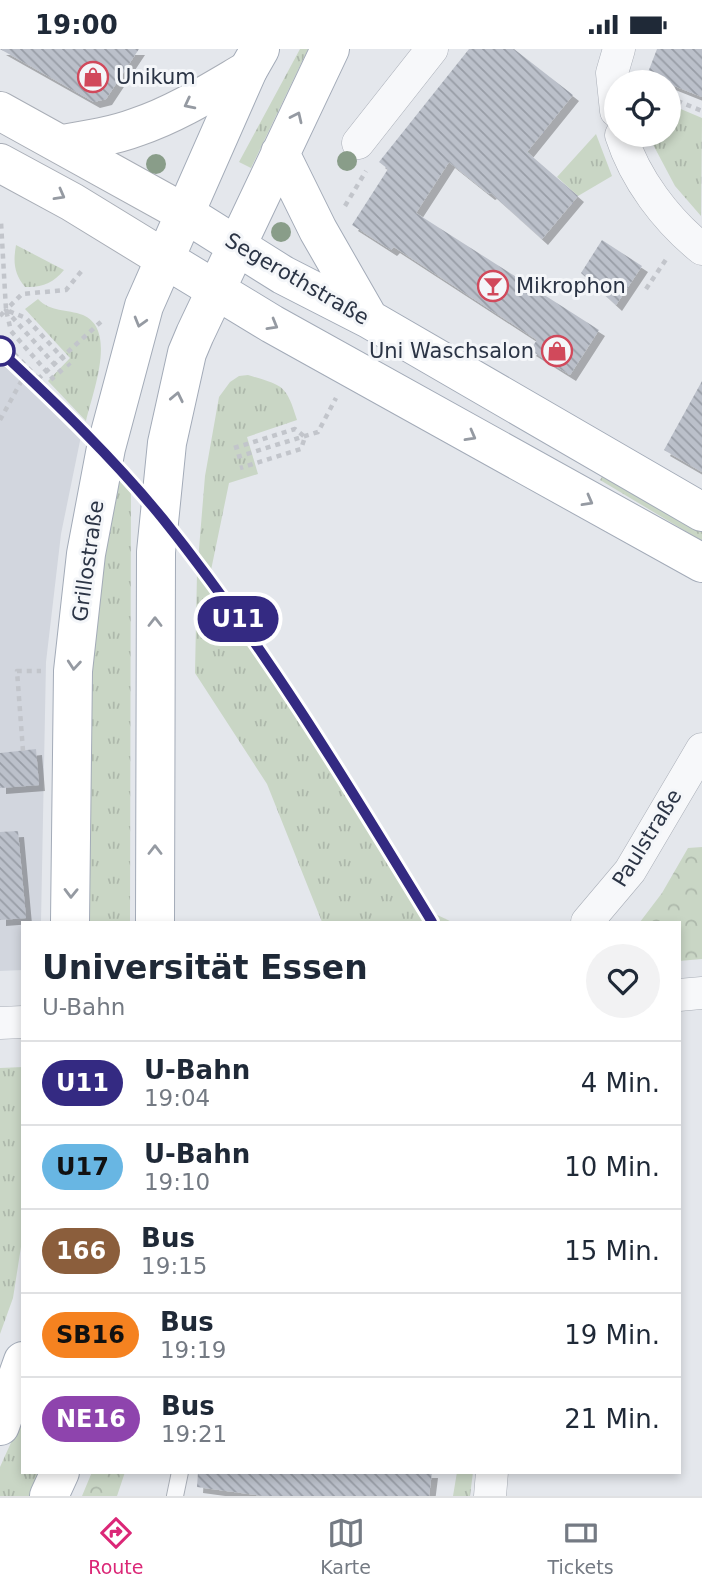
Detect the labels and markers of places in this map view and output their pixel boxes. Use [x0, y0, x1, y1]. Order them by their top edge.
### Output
shop icon: Unikum [76, 60, 110, 94]
place label: Unikum [116, 65, 196, 89]
bar icon: Mikrophon [476, 269, 510, 303]
place label: Mikrophon [516, 274, 626, 298]
shop icon: Uni Waschsalon [540, 334, 574, 368]
unlabelled marker [0, 336, 15, 366]
place label: Uni Waschsalon [369, 339, 534, 363]

